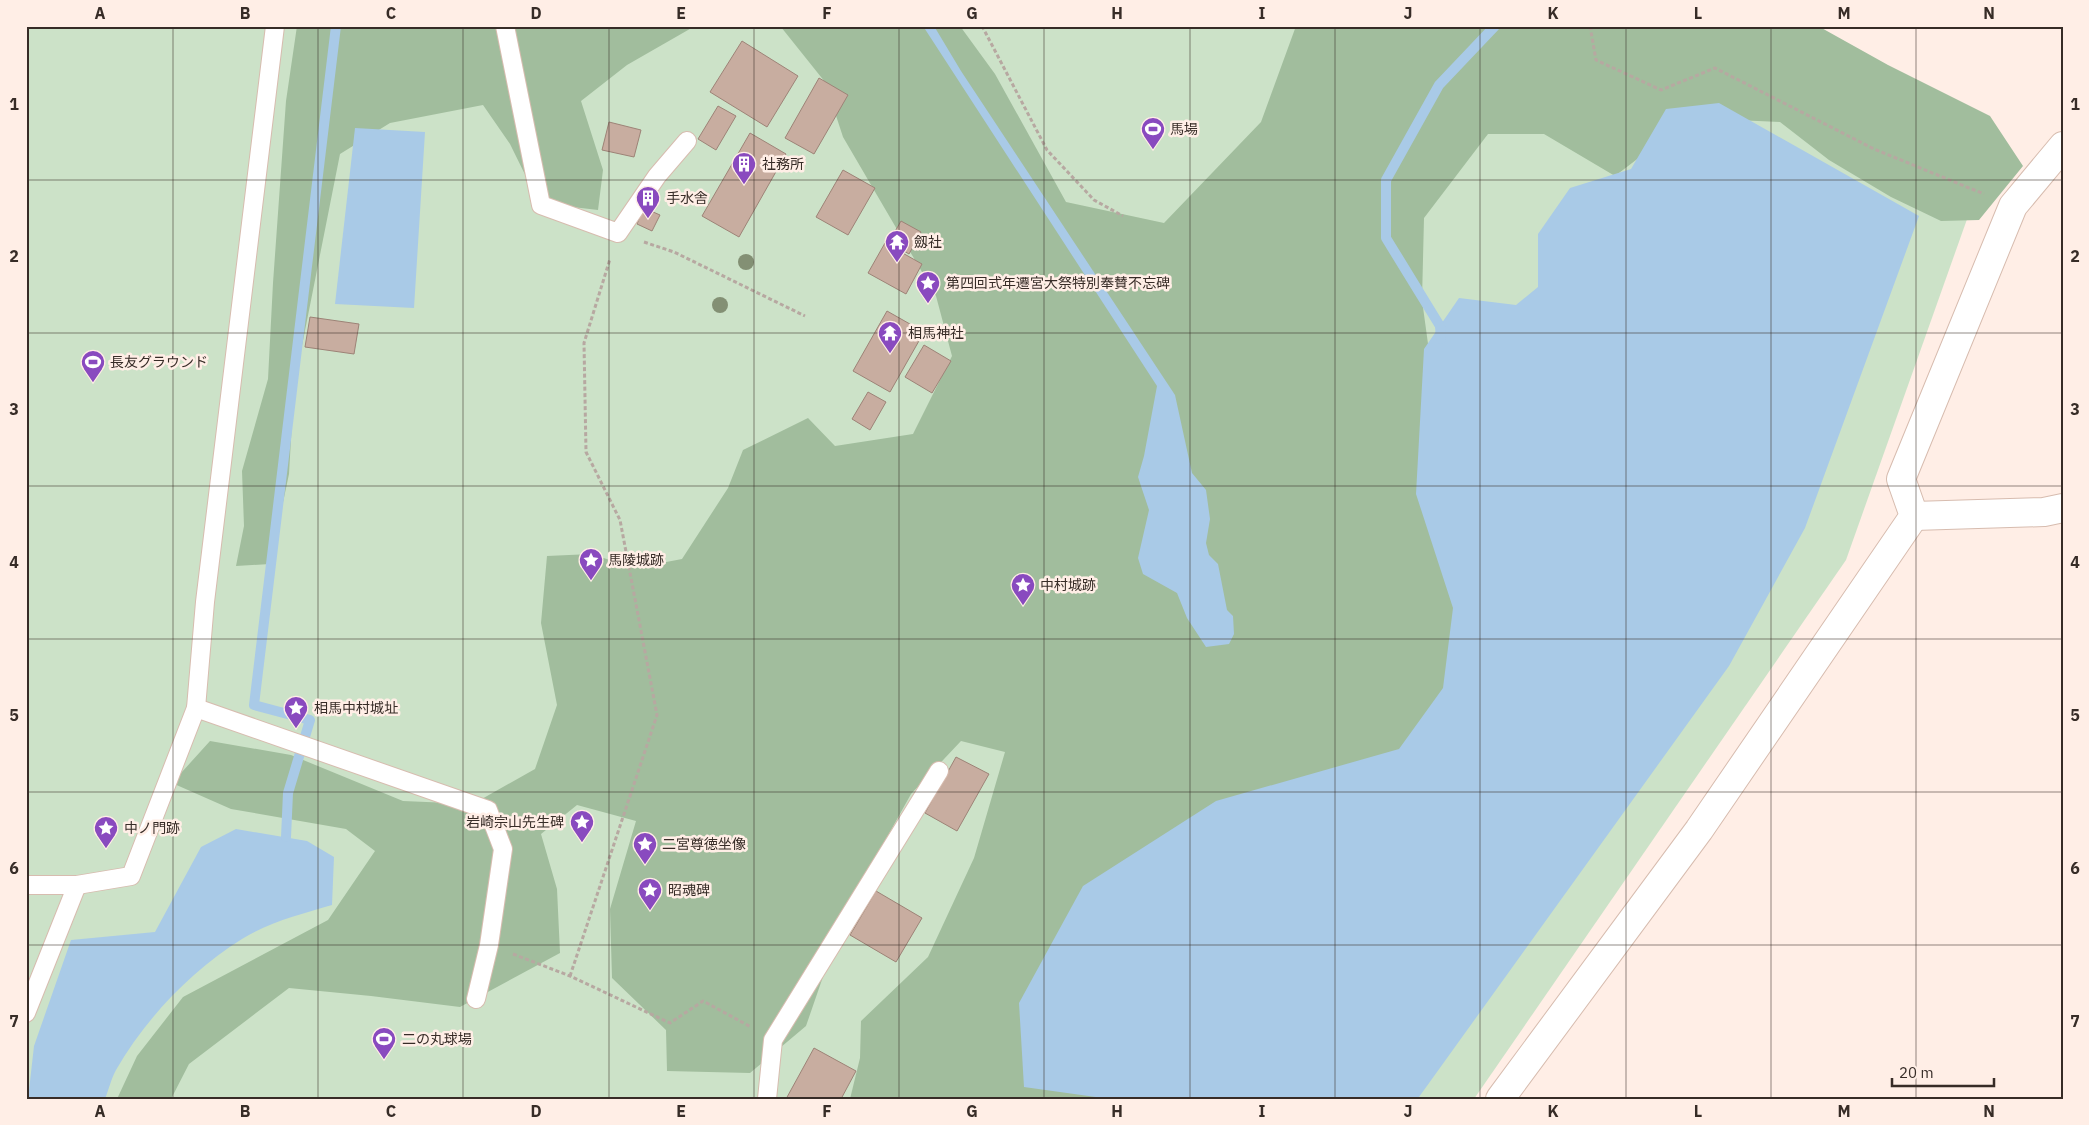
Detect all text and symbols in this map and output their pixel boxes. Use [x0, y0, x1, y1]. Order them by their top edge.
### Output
text: A [95, 3, 106, 23]
text: B [240, 3, 251, 23]
text: C [386, 3, 396, 23]
text: D [530, 3, 542, 23]
text: E [676, 3, 686, 23]
text: F [822, 3, 832, 23]
text: G [966, 3, 978, 23]
text: H [1111, 3, 1123, 23]
text: I [1259, 3, 1266, 23]
text: J [1404, 3, 1412, 23]
text: K [1547, 3, 1559, 23]
text: L [1694, 3, 1702, 23]
text: M [1837, 3, 1851, 23]
text: N [1983, 3, 1995, 23]
text: 1 [9, 94, 19, 114]
text: 1 [2070, 94, 2080, 114]
sports icon: 馬場 [1140, 116, 1166, 150]
place label: 馬場 [1170, 120, 1198, 138]
building icon: 社務所 [731, 151, 757, 185]
place label: 社務所 [762, 155, 804, 173]
building icon: 手水舎 [635, 185, 661, 219]
place label: 手水舎 [666, 189, 708, 207]
temple icon: 劔社 [884, 229, 910, 263]
place label: 劔社 [914, 233, 942, 251]
text: 2 [9, 246, 19, 266]
text: 2 [2070, 246, 2080, 266]
place icon: 第四回式年遷宮大祭特別奉賛不忘碑 [915, 270, 941, 304]
place label: 第四回式年遷宮大祭特別奉賛不忘碑 [946, 274, 1170, 292]
temple icon: 相馬神社 [877, 320, 903, 354]
place label: 相馬神社 [908, 324, 964, 342]
sports icon: 長友グラウンド [80, 349, 106, 383]
place label: 長友グラウンド [110, 353, 208, 371]
text: 3 [9, 399, 19, 419]
text: 3 [2070, 399, 2080, 419]
place icon: 馬陵城跡 [578, 547, 604, 581]
place label: 馬陵城跡 [608, 551, 664, 569]
text: 4 [9, 552, 19, 572]
text: 4 [2070, 552, 2080, 572]
place icon: 中村城跡 [1010, 572, 1036, 606]
place label: 中村城跡 [1040, 576, 1096, 594]
place icon: 相馬中村城址 [283, 695, 309, 729]
place label: 相馬中村城址 [314, 699, 398, 717]
text: 5 [9, 705, 19, 725]
text: 5 [2070, 705, 2080, 725]
place icon: 岩崎宗山先生碑 [569, 809, 595, 843]
place label: 岩崎宗山先生碑 [466, 813, 564, 831]
place icon: 中ノ門跡 [93, 815, 119, 849]
place label: 中ノ門跡 [124, 819, 180, 837]
place icon: 二宮尊徳坐像 [632, 831, 658, 865]
place label: 二宮尊徳坐像 [662, 835, 746, 853]
text: 6 [9, 858, 19, 878]
text: 6 [2070, 858, 2080, 878]
place icon: 昭魂碑 [637, 877, 663, 911]
place label: 昭魂碑 [668, 881, 710, 899]
text: 7 [9, 1011, 19, 1031]
text: 7 [2070, 1011, 2080, 1031]
sports icon: 二の丸球場 [371, 1026, 397, 1060]
place label: 二の丸球場 [402, 1030, 472, 1048]
scale bar [1892, 1055, 1994, 1087]
text: 20 m [1899, 1063, 1934, 1082]
text: A [95, 1101, 106, 1121]
text: B [240, 1101, 251, 1121]
text: C [386, 1101, 396, 1121]
text: D [530, 1101, 542, 1121]
text: E [676, 1101, 686, 1121]
text: F [822, 1101, 832, 1121]
text: G [966, 1101, 978, 1121]
text: H [1111, 1101, 1123, 1121]
text: I [1259, 1101, 1266, 1121]
text: J [1404, 1101, 1412, 1121]
text: K [1547, 1101, 1559, 1121]
text: L [1694, 1101, 1702, 1121]
text: M [1837, 1101, 1851, 1121]
text: N [1983, 1101, 1995, 1121]

